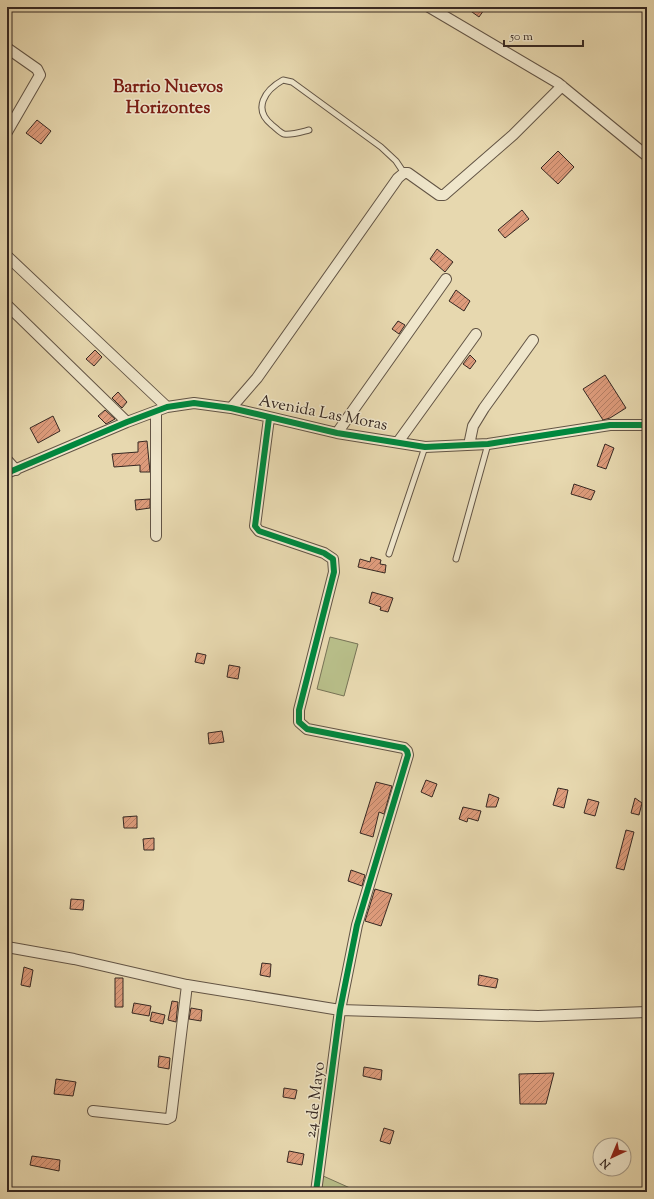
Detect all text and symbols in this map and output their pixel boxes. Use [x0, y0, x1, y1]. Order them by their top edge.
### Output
scale bar [504, 22, 583, 48]
text: 50 m [509, 28, 533, 46]
district label: Barrio Nuevos Horizontes [113, 75, 223, 122]
street label: Avenida Las Moras [257, 390, 389, 438]
street label: 24 de Mayo [300, 1060, 332, 1140]
north arrow [592, 1137, 632, 1177]
text: N [597, 1155, 615, 1173]

